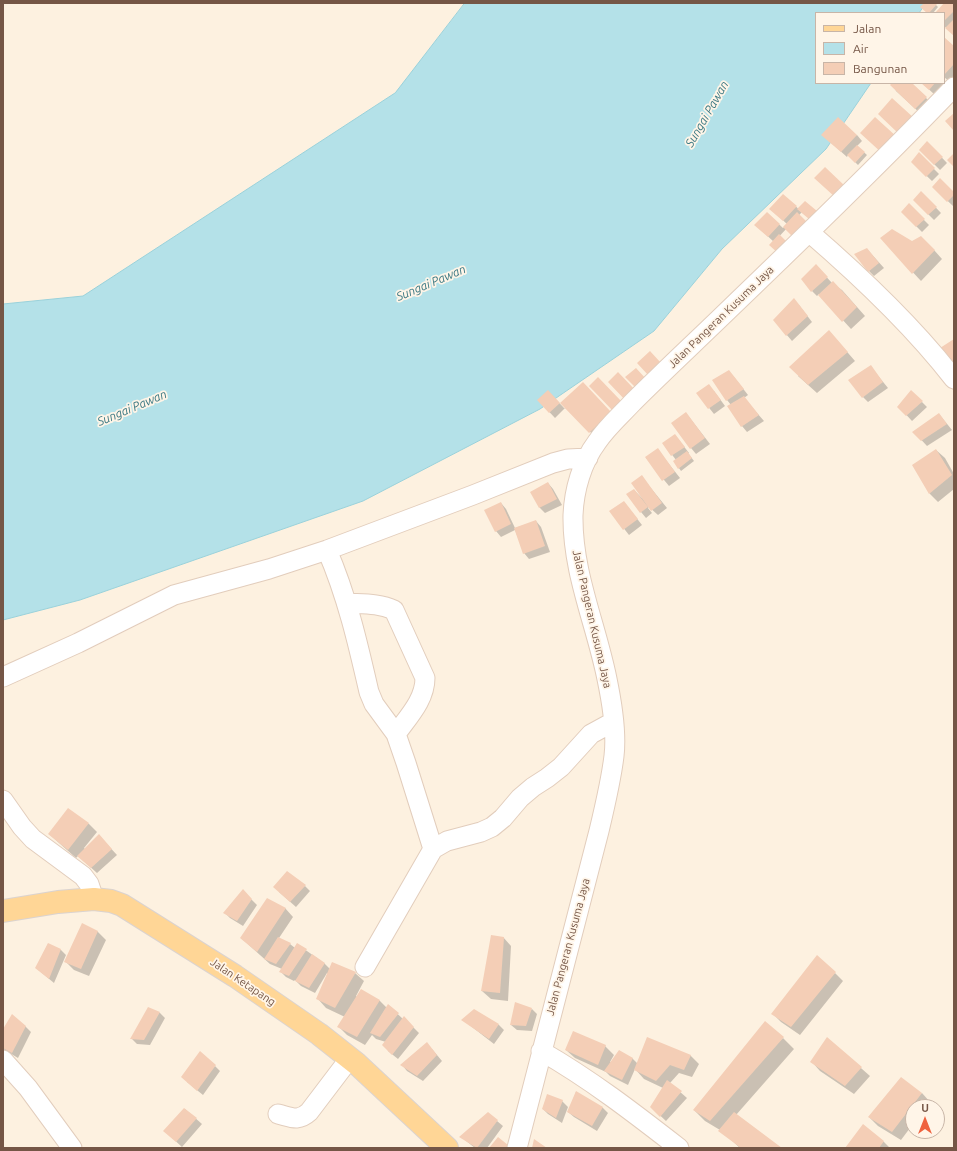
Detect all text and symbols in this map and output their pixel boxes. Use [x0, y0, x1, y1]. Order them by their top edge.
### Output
legend [815, 12, 945, 84]
text: Jalan [853, 22, 881, 35]
text: Air [853, 42, 868, 55]
text: Bangunan [853, 62, 907, 75]
water label: Sungai Pawan [682, 78, 732, 150]
water label: Sungai Pawan [394, 262, 468, 304]
street label: Jalan Pangeran Kusuma Jaya [666, 263, 776, 371]
water label: Sungai Pawan [95, 387, 169, 429]
street label: Jalan Pangeran Kusuma Jaya [570, 549, 614, 689]
street label: Jalan Pangeran Kusuma Jaya [543, 877, 593, 1017]
street label: Jalan Ketapang [208, 955, 278, 1009]
north arrow [905, 1099, 945, 1139]
text: U [921, 1102, 929, 1114]

